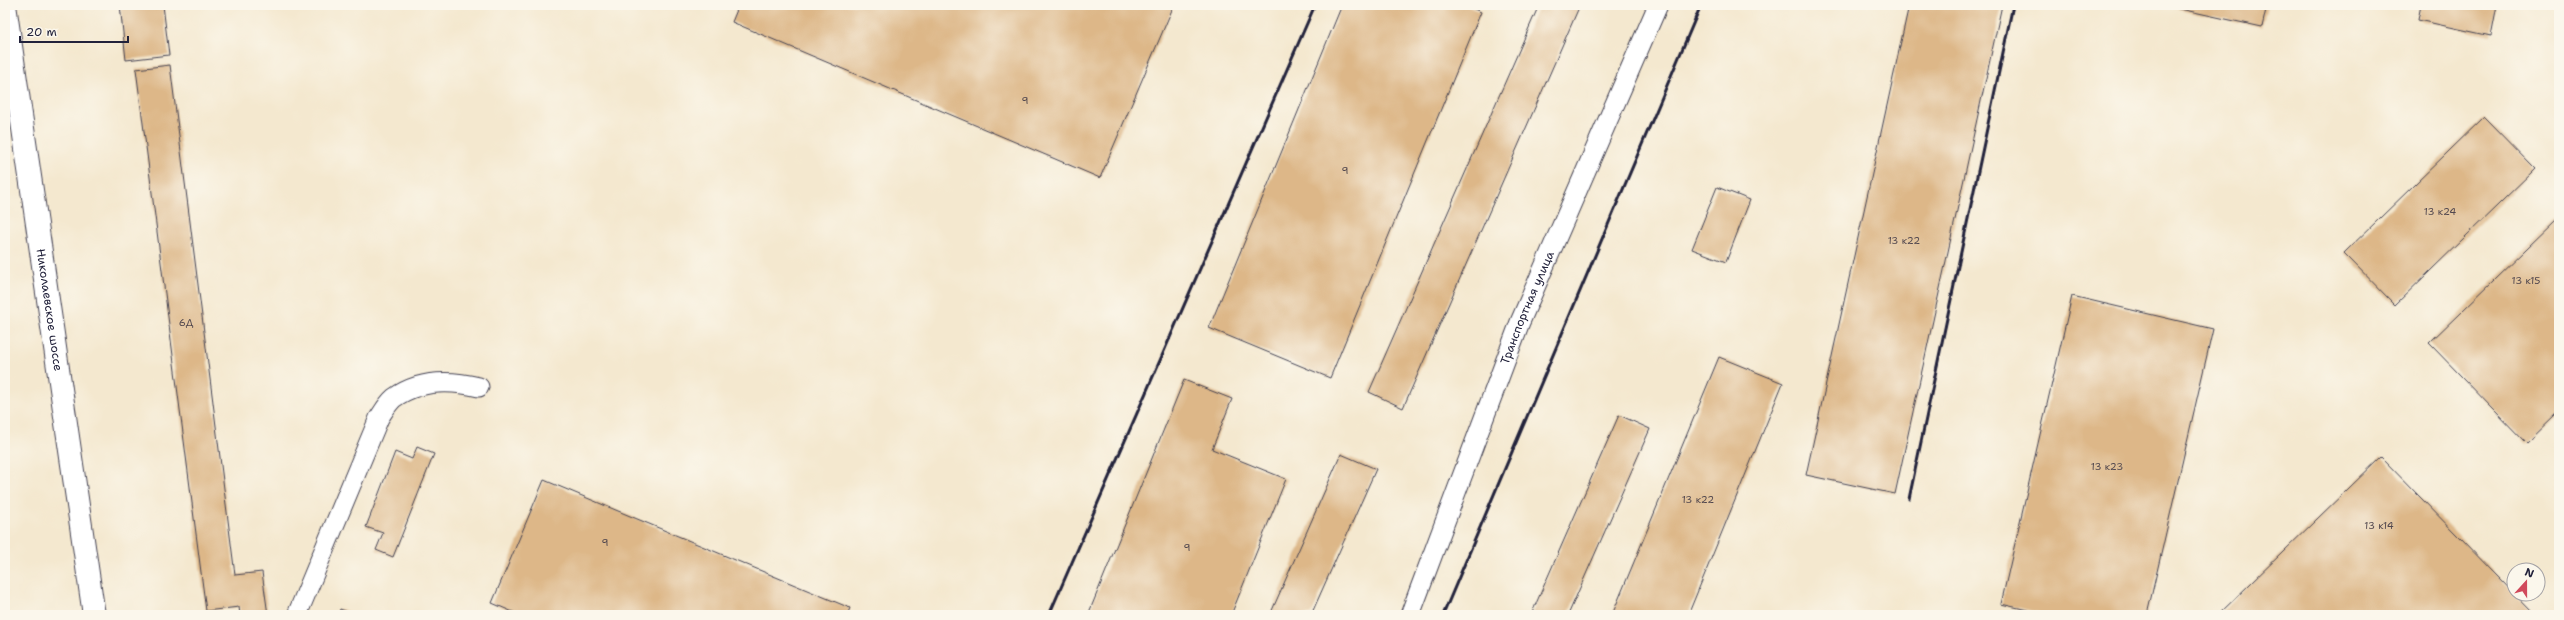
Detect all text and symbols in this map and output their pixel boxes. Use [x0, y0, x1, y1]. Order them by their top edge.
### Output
scale bar [20, 18, 128, 44]
text: 20 m [26, 24, 57, 40]
house number: 9 [1022, 94, 1029, 107]
house number: 9 [1342, 164, 1349, 177]
house number: 13 к24 [2424, 205, 2456, 218]
house number: 13 к22 [1888, 234, 1920, 247]
street label: Николаевское шоссе [33, 248, 66, 372]
street label: Транспортная улица [1497, 248, 1558, 367]
house number: 13 к15 [2512, 274, 2541, 287]
house number: 6Д [179, 316, 194, 329]
house number: 13 к23 [2091, 460, 2123, 473]
house number: 13 к22 [1682, 493, 1714, 506]
house number: 13 к14 [2364, 519, 2394, 532]
house number: 9 [602, 536, 609, 549]
house number: 9 [1184, 541, 1191, 554]
north arrow [2506, 562, 2546, 602]
text: N [2523, 565, 2536, 582]

